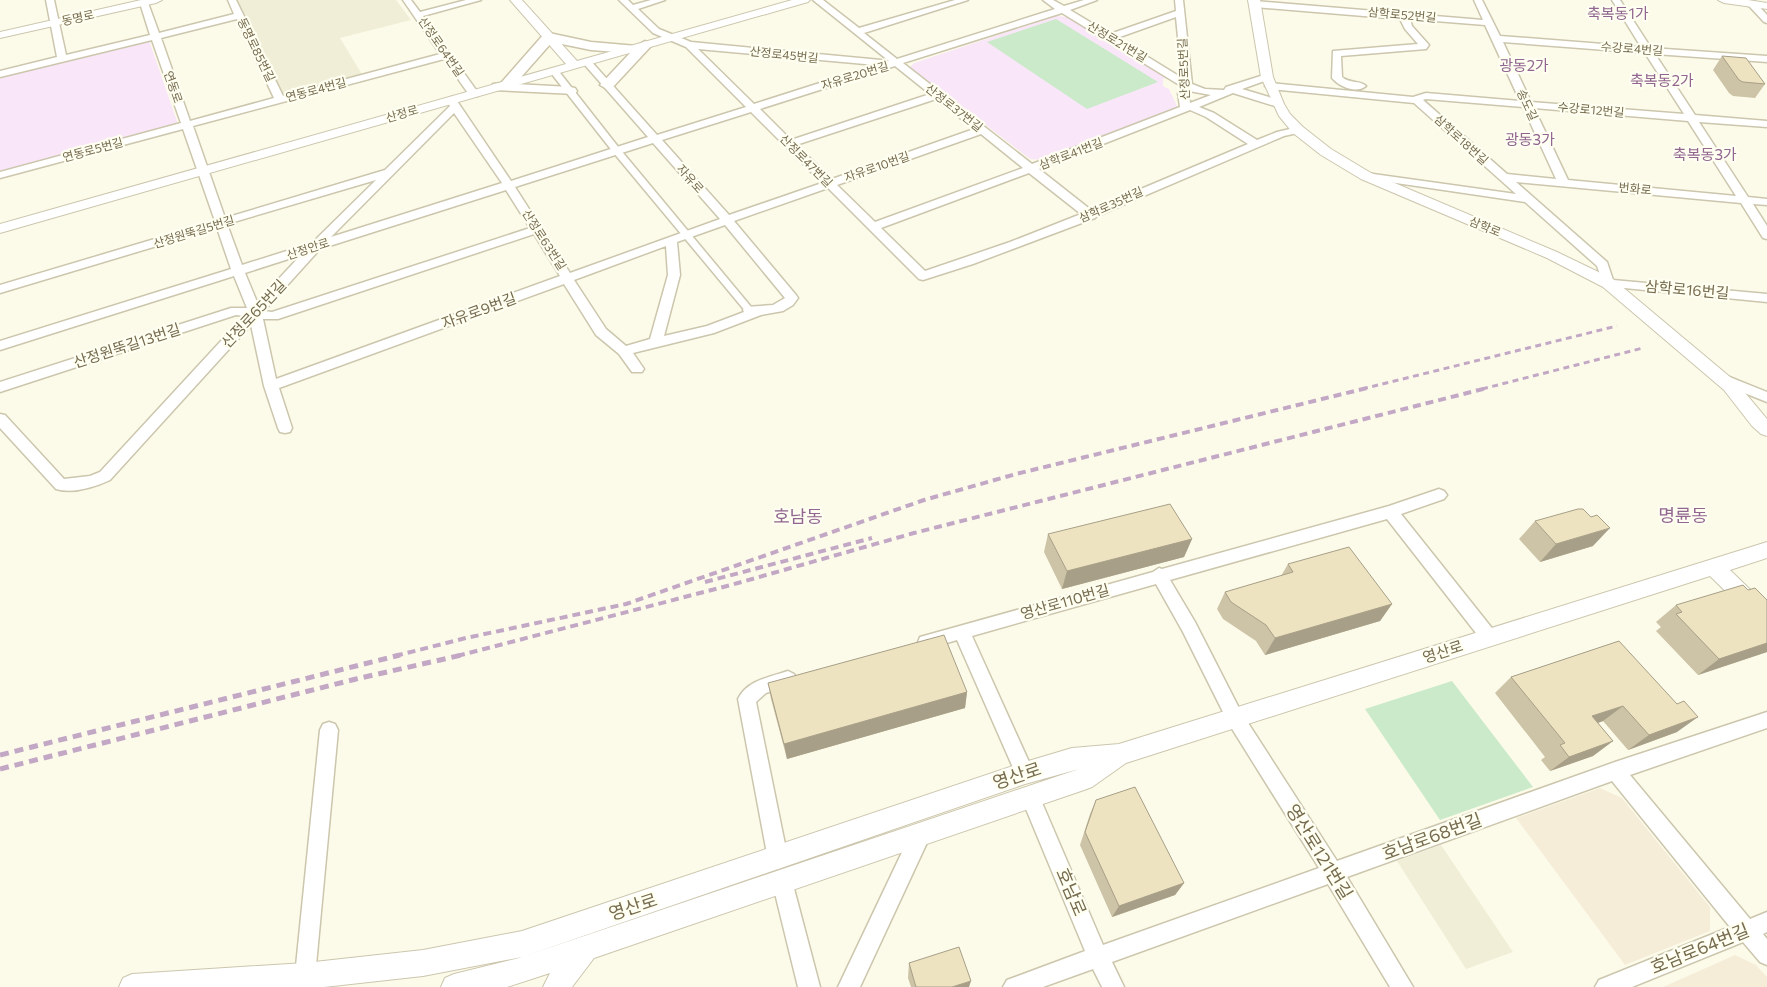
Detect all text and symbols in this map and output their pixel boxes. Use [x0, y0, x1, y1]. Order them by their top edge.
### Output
street label: 삼학로52번길 [1367, 4, 1437, 24]
district label: 축복동1가 [1587, 4, 1649, 22]
street label: 동명로 [60, 6, 95, 28]
street label: 산정로64번길 [416, 14, 468, 79]
street label: 동명로85번길 [235, 15, 278, 84]
street label: 산정로21번길 [1085, 18, 1150, 64]
street label: 산정로5번길 [1174, 38, 1192, 100]
street label: 수강로4번길 [1600, 39, 1664, 57]
street label: 산정로45번길 [749, 43, 819, 65]
district label: 광동2가 [1499, 56, 1549, 74]
street label: 자유로20번길 [819, 58, 890, 92]
street label: 연동로 [162, 69, 186, 105]
district label: 축복동2가 [1630, 71, 1694, 89]
street label: 연동로4번길 [284, 74, 348, 104]
street label: 산정로37번길 [923, 81, 986, 134]
street label: 송도길 [1515, 87, 1541, 123]
street label: 수강로12번길 [1557, 99, 1625, 119]
street label: 산정로 [384, 102, 420, 124]
street label: 삼학로18번길 [1432, 111, 1491, 167]
district label: 광동3가 [1505, 130, 1555, 148]
street label: 산정로47번길 [778, 131, 836, 189]
street label: 연동로5번길 [61, 134, 125, 164]
street label: 삼학로41번길 [1037, 134, 1105, 172]
district label: 축복동3가 [1673, 145, 1737, 163]
street label: 자유로10번길 [842, 148, 911, 184]
street label: 자유로 [674, 161, 707, 195]
street label: 번화로 [1618, 180, 1652, 196]
street label: 삼학로35번길 [1076, 184, 1145, 225]
street label: 산정로63번길 [520, 207, 570, 272]
street label: 산정원뚝길5번길 [151, 212, 236, 250]
street label: 삼학로 [1467, 213, 1503, 239]
street label: 산정안로 [285, 235, 331, 262]
street label: 산정로65번길 [217, 275, 289, 351]
street label: 삼학로16번길 [1644, 276, 1730, 302]
street label: 자유로9번길 [439, 288, 518, 332]
street label: 산정원뚝길13번길 [71, 319, 183, 371]
district label: 명륜동 [1658, 504, 1708, 526]
district label: 호남동 [773, 505, 823, 527]
street label: 영산로110번길 [1018, 580, 1111, 622]
street label: 영산로 [1420, 636, 1465, 666]
street label: 영산로 [990, 757, 1044, 793]
street label: 영산로121번길 [1282, 800, 1358, 903]
street label: 호남로68번길 [1379, 808, 1485, 864]
street label: 호남로 [1052, 864, 1092, 919]
street label: 영산로 [606, 888, 660, 924]
street label: 호남로64번길 [1647, 918, 1752, 978]

